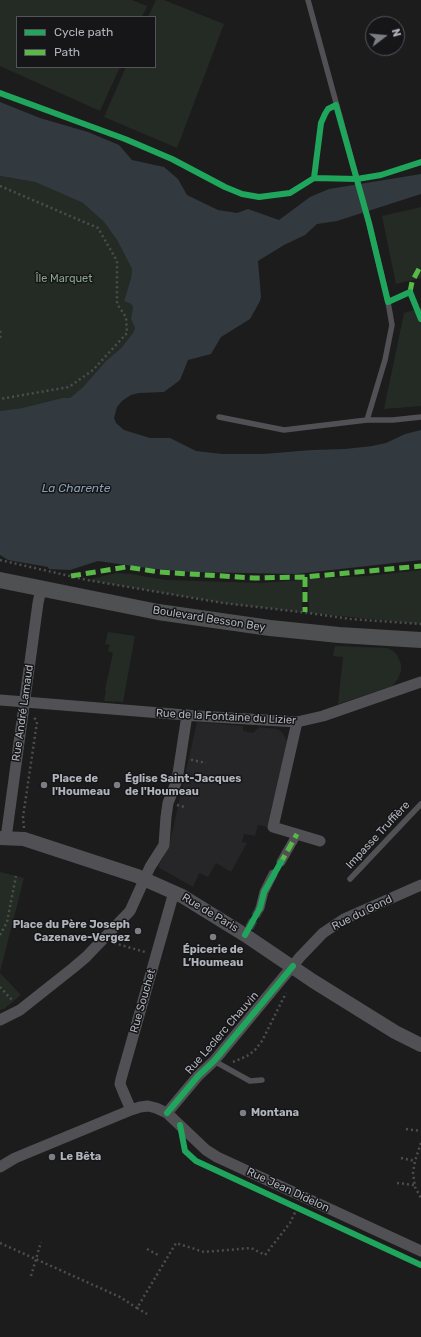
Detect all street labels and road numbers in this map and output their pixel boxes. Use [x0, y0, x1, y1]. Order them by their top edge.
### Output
street label: Boulevard Besson Bey [152, 604, 266, 634]
street label: Rue André Lamaud [10, 664, 36, 762]
street label: Rue de la Fontaine du Lizier [155, 707, 297, 727]
street label: Impasse Truffière [343, 798, 413, 872]
street label: Rue de Paris [179, 891, 241, 935]
street label: Rue du Gond [330, 893, 394, 933]
street label: Rue Souchet [128, 968, 158, 1034]
street label: Rue Leclerc Chauvin [183, 989, 261, 1077]
street label: Rue Jean Didelon [244, 1165, 332, 1215]

